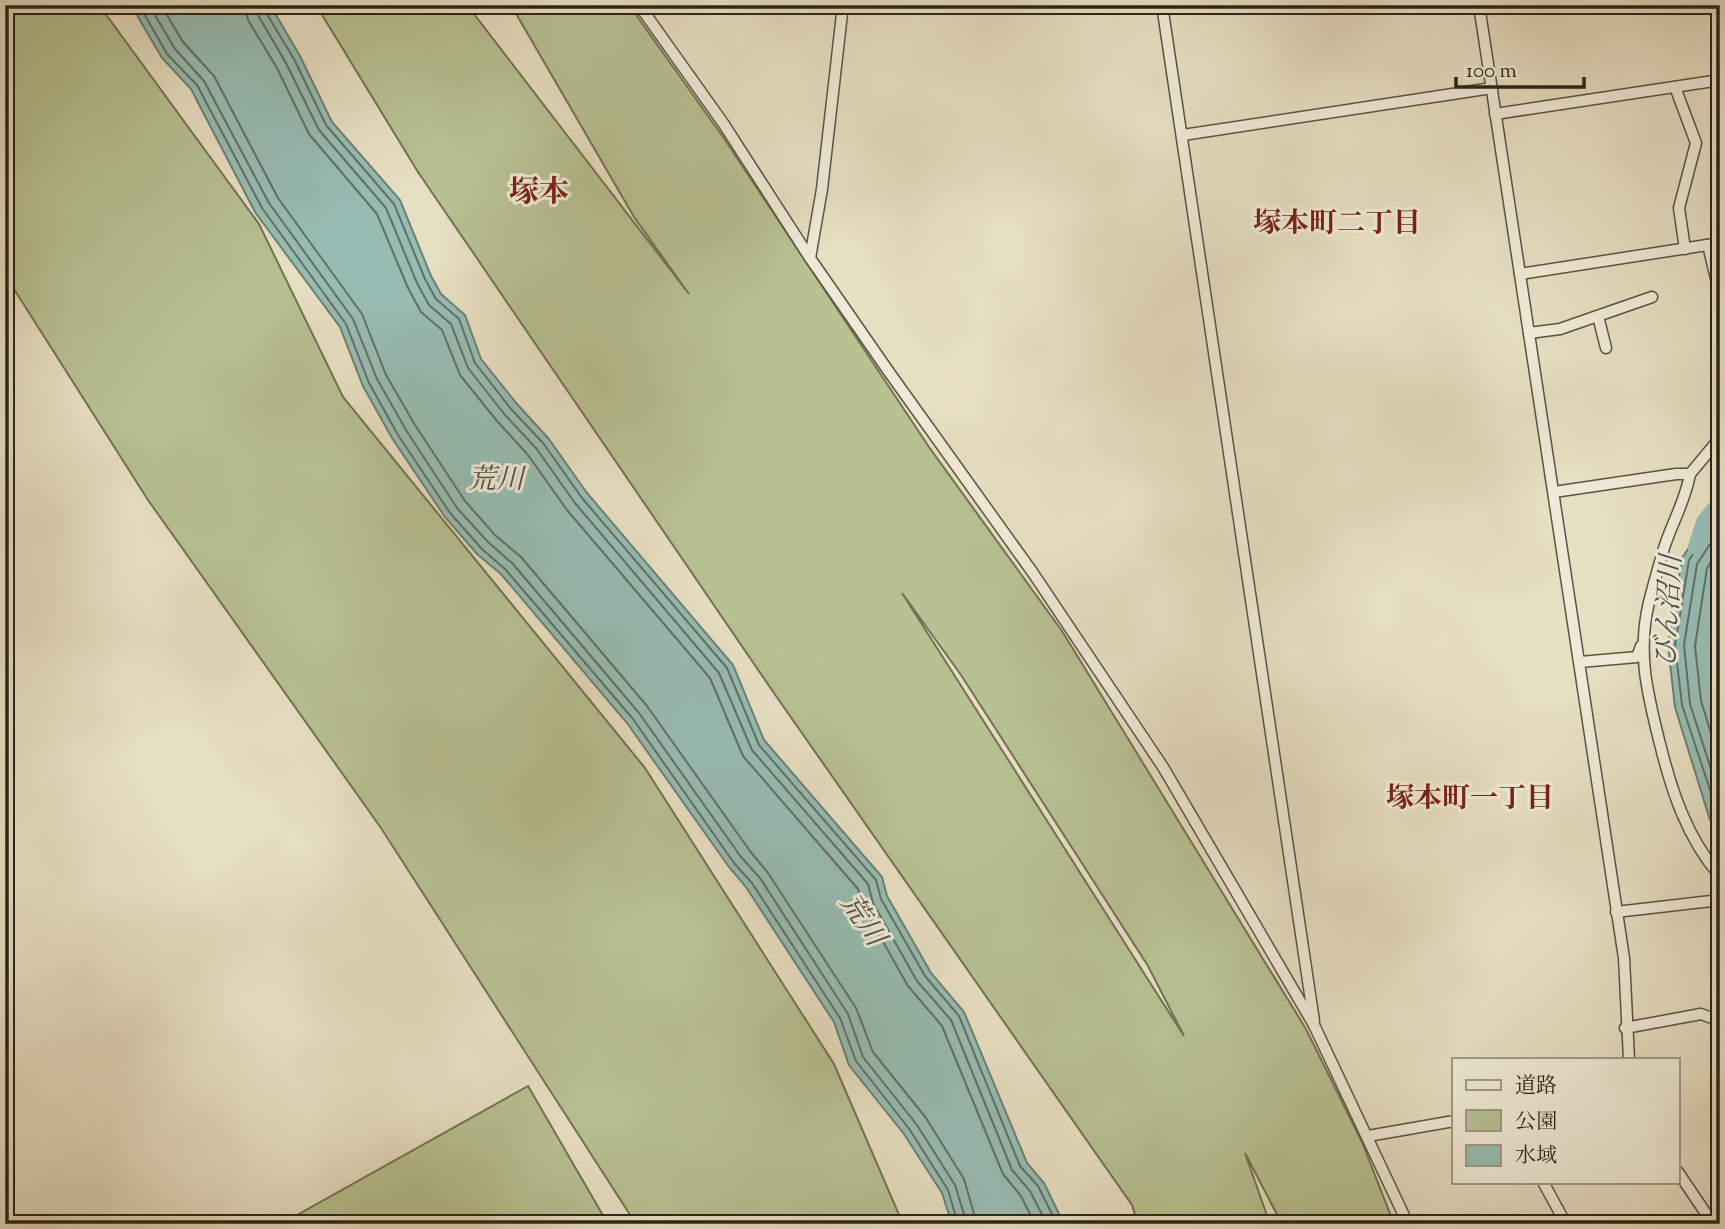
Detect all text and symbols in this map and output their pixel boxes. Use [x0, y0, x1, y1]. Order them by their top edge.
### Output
scale bar [1456, 46, 1583, 90]
text: 100 m [1466, 57, 1517, 87]
district label: 塚本 [509, 172, 569, 215]
district label: 塚本町二丁目 [1253, 205, 1421, 245]
water label: 荒川 [468, 461, 527, 501]
water label: びん沼川 [1647, 551, 1693, 668]
district label: 塚本町一丁目 [1386, 780, 1554, 820]
water label: 荒川 [829, 886, 895, 958]
legend [1452, 1058, 1680, 1184]
text: 道路 [1515, 1072, 1557, 1102]
text: 公園 [1515, 1108, 1557, 1138]
text: 水域 [1515, 1142, 1557, 1172]

